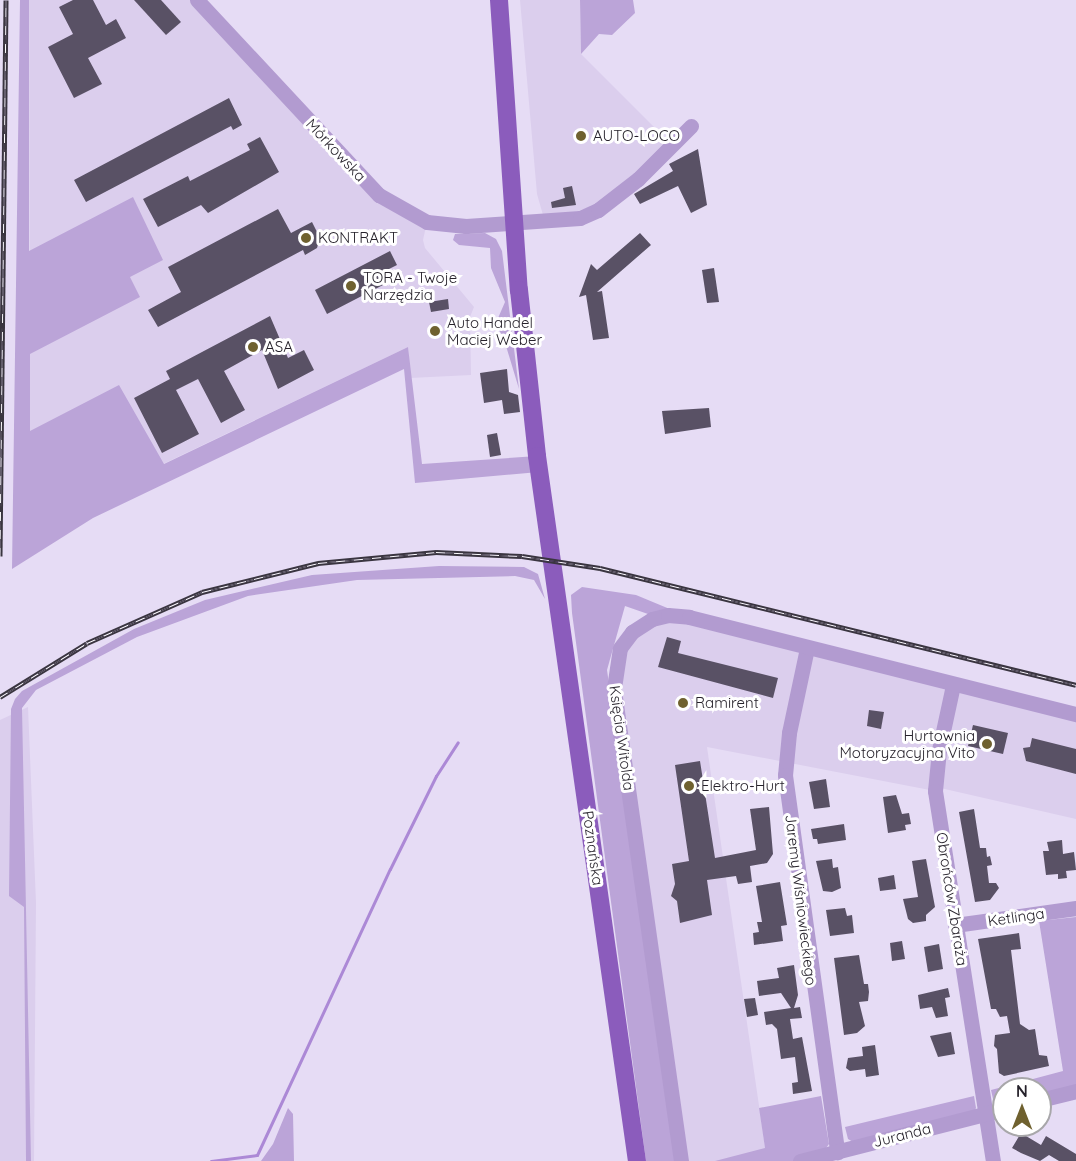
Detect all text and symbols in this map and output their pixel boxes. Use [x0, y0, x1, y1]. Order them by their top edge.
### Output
street label: Mórkowska [302, 115, 370, 185]
place label: AUTO-LOCO [593, 127, 680, 145]
marker: AUTO-LOCO [574, 129, 588, 143]
place label: KONTRAKT [318, 229, 398, 247]
marker: KONTRAKT [299, 231, 313, 245]
place label: TORA - Twoje Narzędzia [363, 268, 457, 303]
marker: TORA - Twoje Narzędzia [344, 279, 358, 293]
place label: Auto Handel Maciej Weber [447, 313, 542, 348]
marker: Auto Handel Maciej Weber [428, 324, 442, 338]
place label: ASA [265, 338, 293, 356]
marker: ASA [246, 340, 260, 354]
street label: Księcia Witolda [606, 684, 638, 792]
place label: Ramirent [695, 694, 759, 712]
marker: Ramirent [676, 696, 690, 710]
place label: Hurtownia Motoryzacyjna Vito [839, 726, 975, 761]
marker: Hurtownia Motoryzacyjna Vito [980, 737, 994, 751]
place label: Elektro-Hurt [701, 777, 785, 795]
marker: Elektro-Hurt [682, 779, 696, 793]
street label: Poznańska [579, 809, 607, 887]
street label: Jaremy Wiśniowieckiego [782, 814, 820, 986]
street label: Obrońców Zbaraża [933, 831, 971, 967]
street label: Ketlinga [986, 904, 1046, 930]
north arrow [992, 1077, 1052, 1137]
text: N [1016, 1081, 1028, 1101]
street label: Juranda [871, 1119, 933, 1151]

